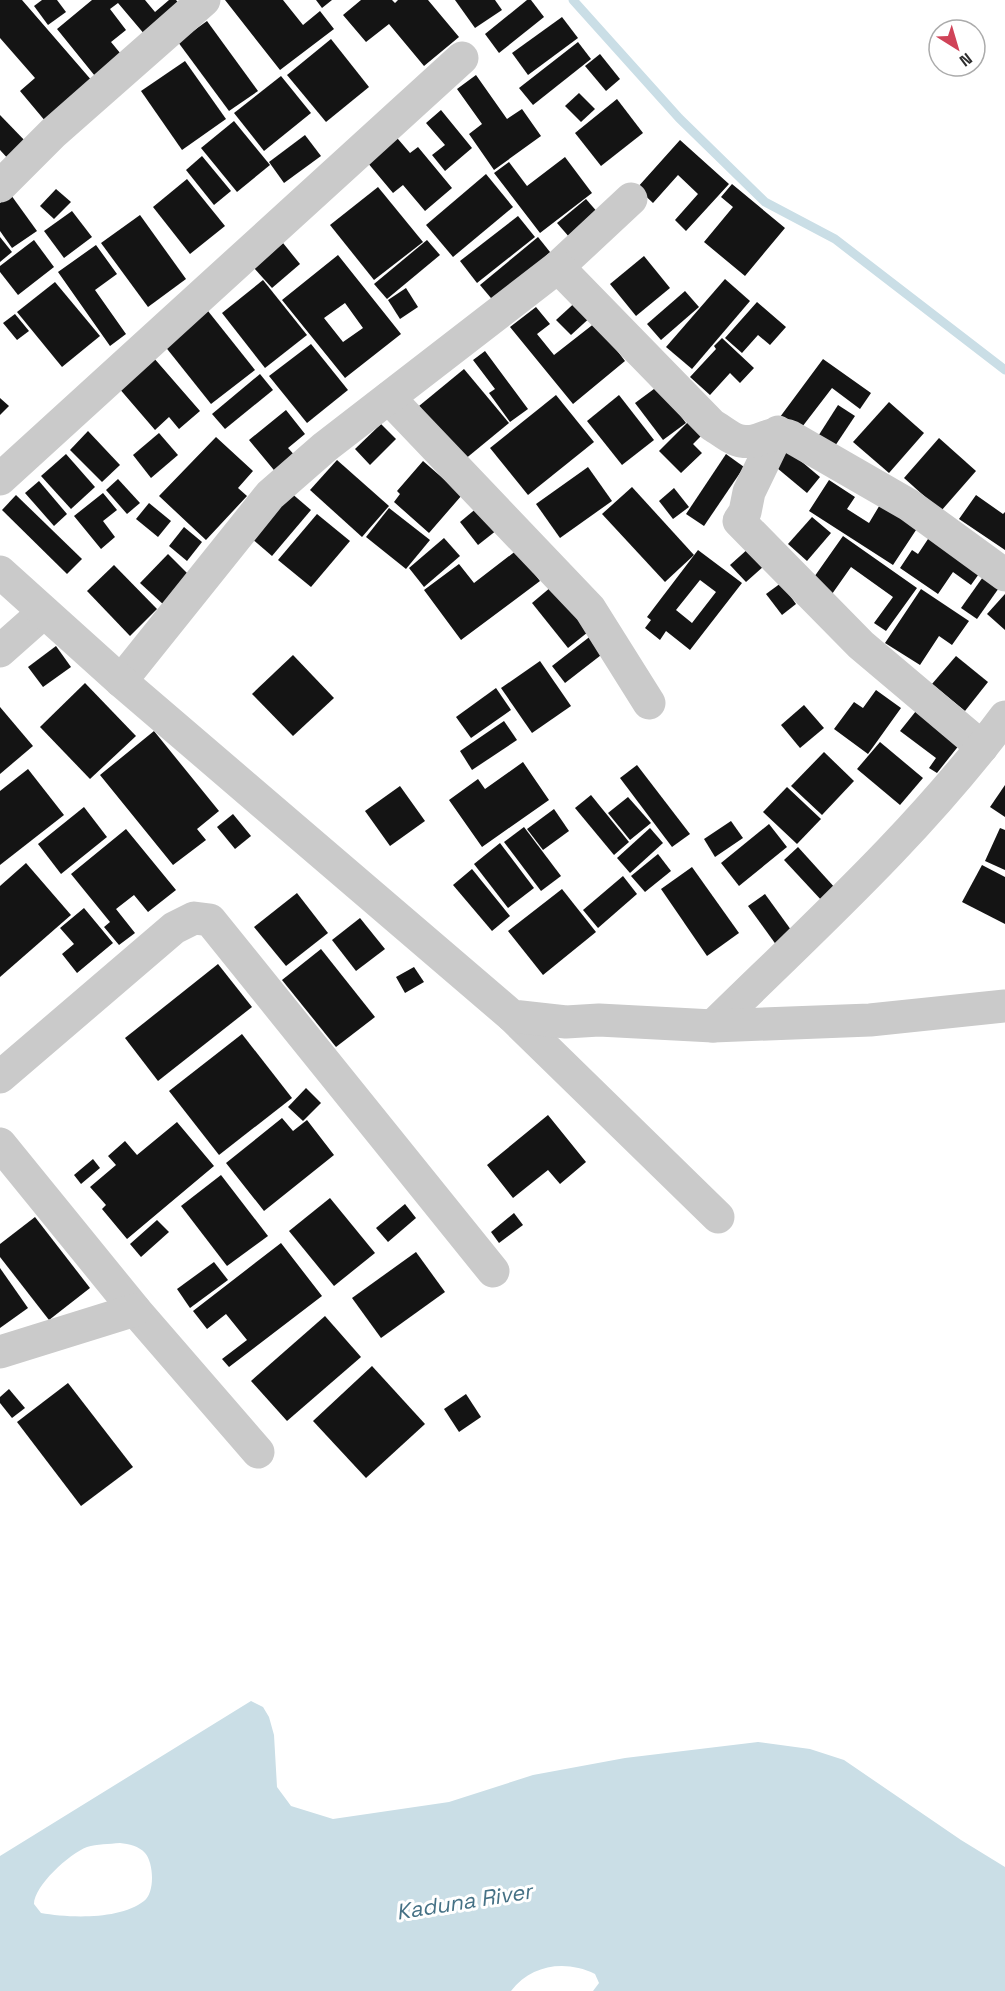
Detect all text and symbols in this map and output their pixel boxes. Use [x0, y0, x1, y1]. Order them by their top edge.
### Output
north arrow [927, 18, 987, 78]
text: N [955, 48, 976, 71]
water label: Kaduna River [394, 1876, 537, 1926]

